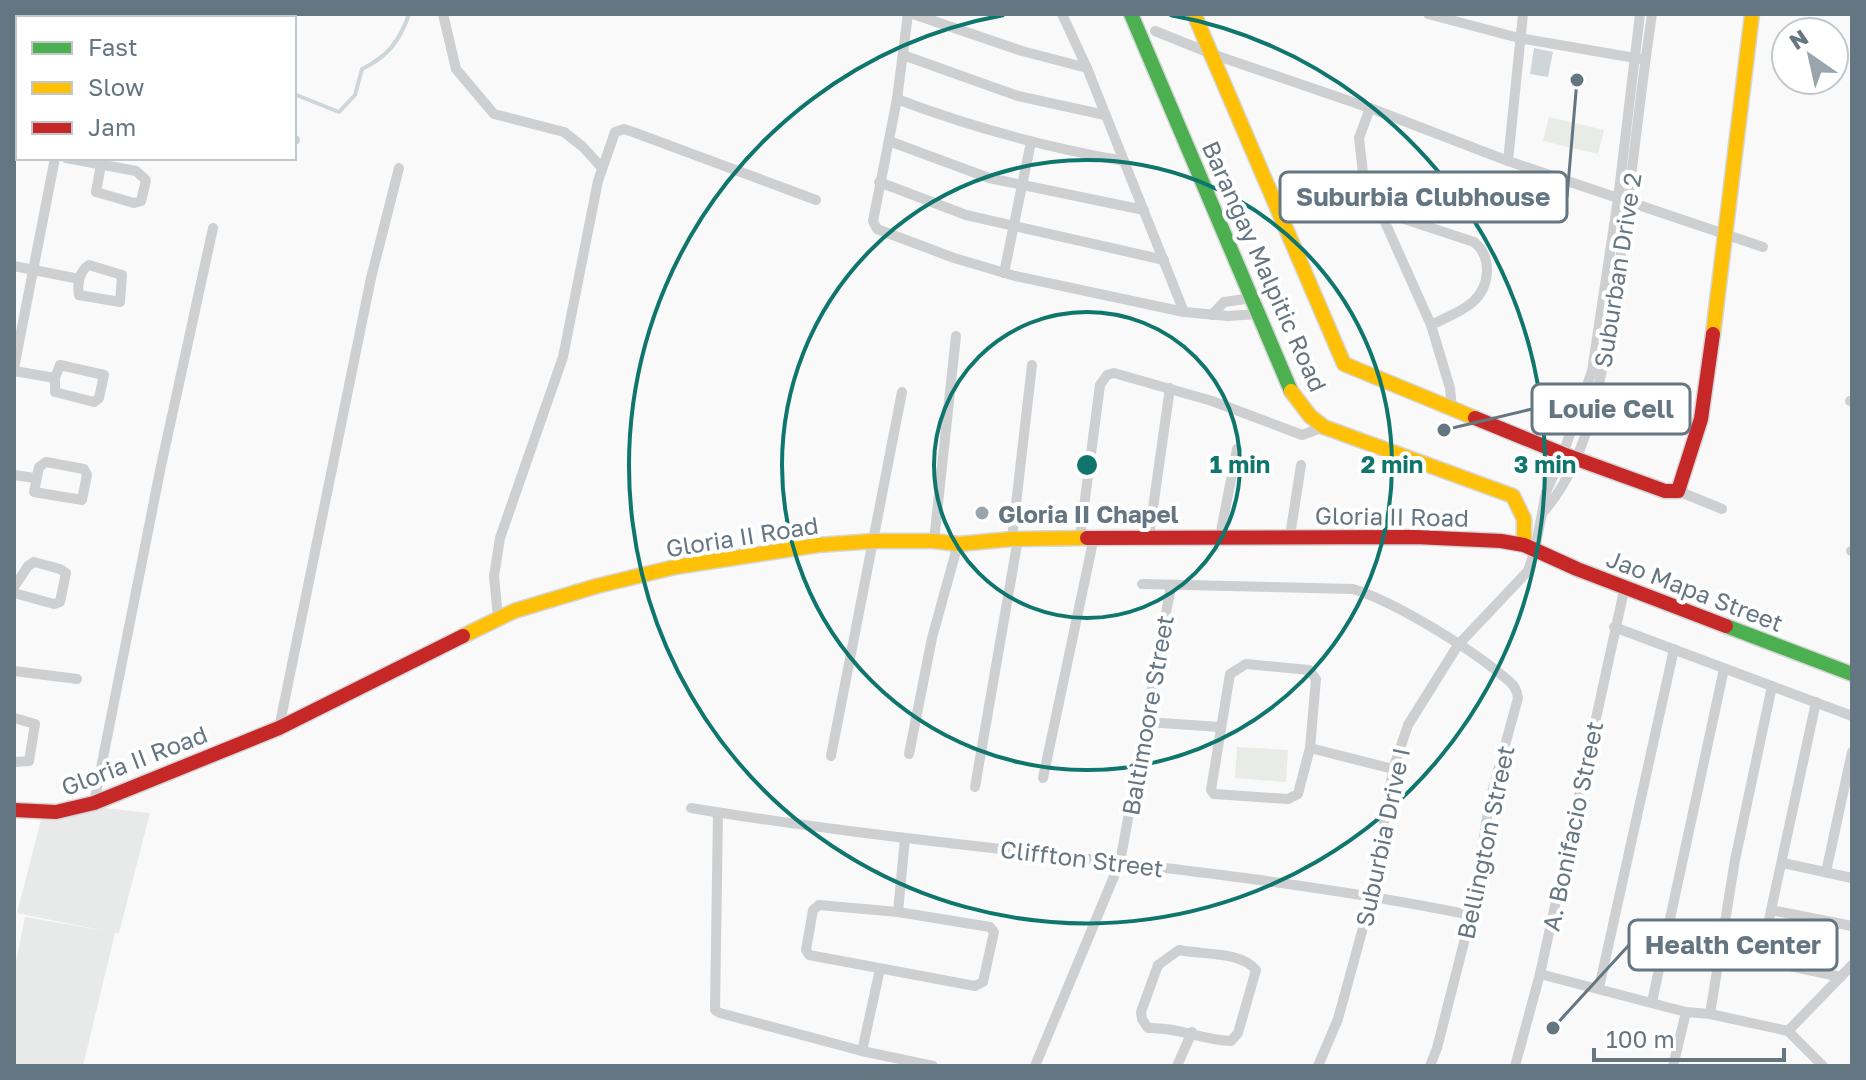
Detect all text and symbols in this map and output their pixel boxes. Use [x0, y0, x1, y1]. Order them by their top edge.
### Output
legend [16, 16, 296, 160]
north arrow [1770, 16, 1850, 96]
text: N [1784, 23, 1813, 55]
text: Fast [88, 32, 138, 61]
text: Slow [88, 72, 144, 101]
text: Jam [88, 112, 136, 141]
street label: Barangay Malpitic Road [1197, 136, 1333, 396]
street label: Suburban Drive 2 [1587, 170, 1647, 370]
callout: Suburbia Clubhouse [1280, 172, 1567, 222]
text: Suburbia Clubhouse [1296, 181, 1550, 212]
callout: Louie Cell [1532, 384, 1690, 434]
text: Louie Cell [1548, 393, 1674, 424]
text: 1 min [1210, 449, 1270, 478]
text: 2 min [1361, 449, 1423, 478]
text: 3 min [1514, 449, 1576, 478]
centre of rings [1073, 451, 1101, 479]
place label: Gloria II Chapel [998, 499, 1179, 528]
street label: Gloria II Road [1315, 500, 1469, 532]
marker: Gloria II Chapel [973, 504, 991, 522]
street label: Gloria II Road [664, 510, 820, 562]
street label: Jao Mapa Street [1603, 543, 1787, 637]
street label: Baltimoore Street [1115, 613, 1179, 817]
street label: A. Bonifacio Street [1536, 718, 1608, 934]
street label: Gloria II Road [57, 719, 211, 801]
street label: Bellington Street [1450, 743, 1520, 941]
street label: Suburbia Drive I [1349, 745, 1415, 929]
street label: Cliffton Street [999, 834, 1165, 882]
callout: Health Center [1629, 920, 1837, 970]
text: Health Center [1645, 929, 1821, 960]
scale bar [1594, 1012, 1784, 1062]
text: 100 m [1606, 1024, 1675, 1053]

